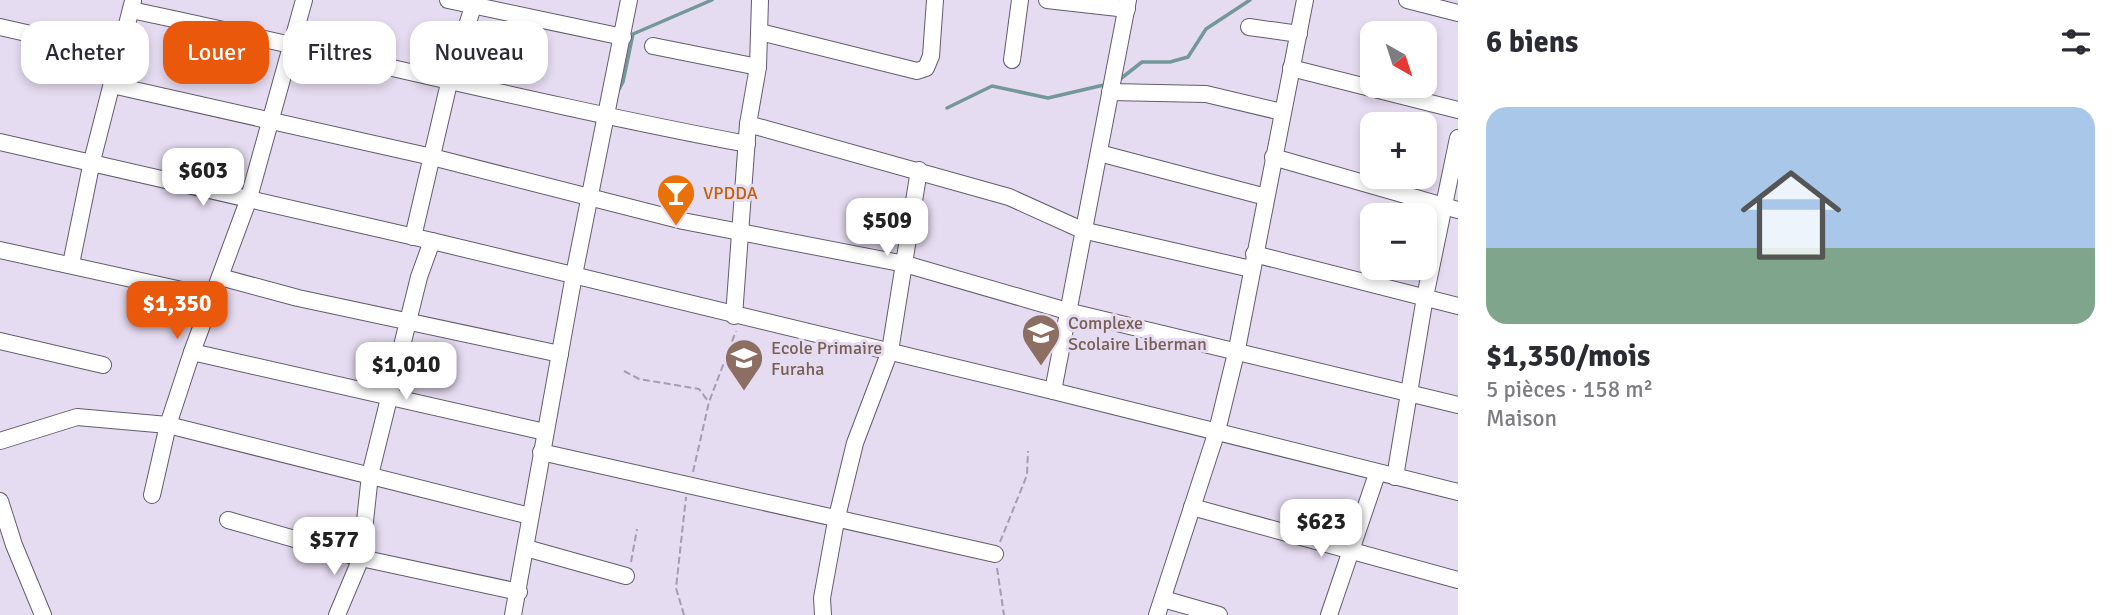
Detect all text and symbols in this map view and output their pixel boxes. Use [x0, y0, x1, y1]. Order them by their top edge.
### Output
chip: Acheter [21, 21, 149, 84]
chip: Louer [163, 21, 269, 84]
chip: Filtres [283, 21, 396, 84]
chip: Nouveau [410, 21, 548, 84]
north arrow [1360, 21, 1437, 98]
map controls [1360, 21, 1437, 280]
icon: filters [2057, 23, 2095, 61]
text: 6 biens [1486, 24, 1578, 61]
button: + [1360, 112, 1437, 189]
pin: $603 [162, 148, 244, 208]
icon: home [1728, 152, 1854, 278]
text: $603 [178, 156, 228, 185]
bar icon: VPDDA [655, 172, 697, 227]
place label: VPDDA [703, 182, 758, 204]
pin: $509 [846, 198, 928, 258]
button: − [1360, 203, 1437, 280]
text: $509 [862, 206, 912, 235]
pin: $1,350 [120, 282, 234, 341]
text: $1,350 [143, 289, 211, 318]
school or university icon: Complexe Scolaire Liberman [1020, 312, 1062, 367]
place label: Complexe Scolaire Liberman [1068, 312, 1207, 355]
school or university icon: Ecole Primaire Furaha [723, 337, 765, 392]
place label: Ecole Primaire Furaha [771, 337, 882, 380]
text: $1,350/mois [1486, 338, 1650, 375]
pin: $1,010 [349, 342, 463, 402]
text: $1,010 [372, 350, 440, 379]
text: 5 pièces · 158 m² [1486, 375, 1653, 404]
text: Maison [1486, 404, 1557, 433]
pin: $623 [1280, 500, 1362, 559]
text: $623 [1296, 507, 1346, 536]
pin: $577 [293, 518, 375, 577]
text: $577 [309, 525, 359, 554]

